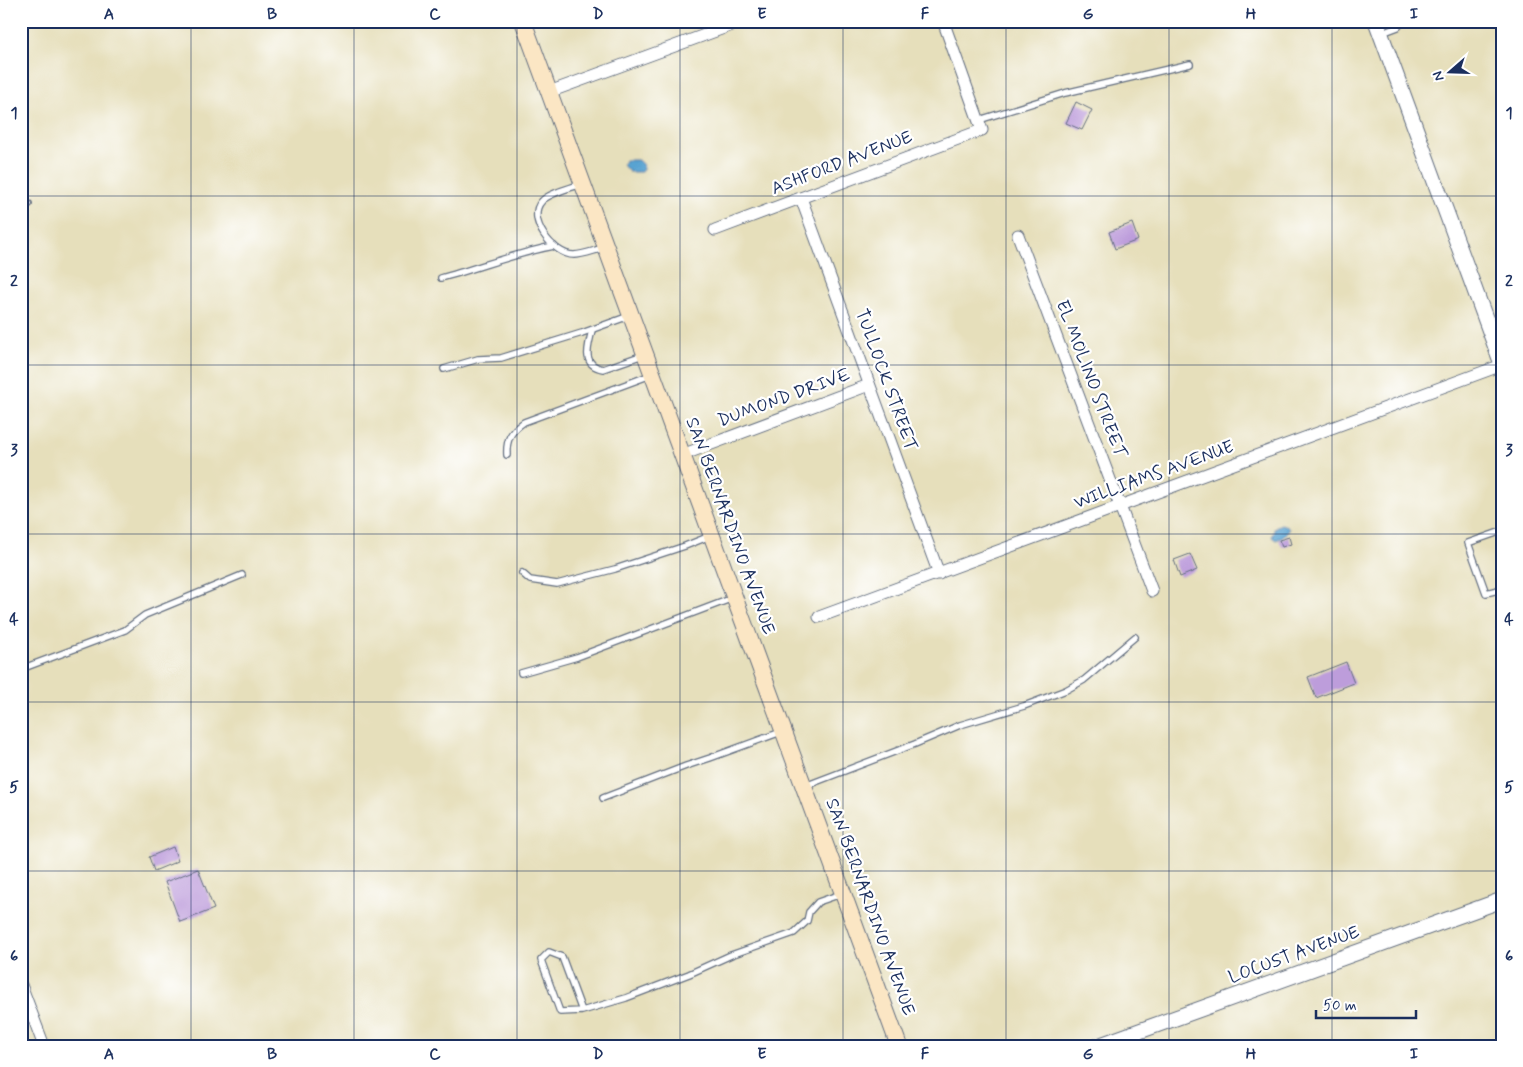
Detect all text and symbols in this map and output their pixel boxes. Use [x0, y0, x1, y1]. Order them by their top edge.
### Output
text: A [104, 4, 114, 25]
text: B [267, 4, 277, 25]
text: C [429, 4, 441, 25]
text: D [592, 4, 604, 25]
text: E [757, 4, 767, 25]
text: F [921, 4, 930, 25]
text: G [1083, 4, 1094, 25]
text: H [1246, 4, 1257, 25]
text: I [1410, 4, 1419, 25]
north arrow [1426, 48, 1476, 98]
text: N [1429, 69, 1449, 84]
text: 1 [10, 103, 18, 124]
text: 1 [1505, 103, 1513, 124]
street label: ASHFORD AVENUE [768, 125, 916, 201]
text: 2 [10, 271, 18, 292]
text: 2 [1505, 271, 1513, 292]
street label: EL MOLINO STREET [1050, 297, 1132, 462]
street label: TULLOCK STREET [849, 306, 923, 455]
street label: DUMOND DRIVE [714, 363, 854, 433]
street label: SAN BERNARDINO AVENUE [680, 414, 780, 638]
street label: WILLIAMS AVENUE [1071, 435, 1237, 515]
text: 3 [10, 440, 18, 461]
text: 3 [1505, 440, 1513, 461]
text: 4 [9, 609, 19, 630]
text: 4 [1504, 609, 1514, 630]
text: 5 [9, 777, 19, 798]
text: 5 [1504, 777, 1514, 798]
street label: SAN BERNARDINO AVENUE [820, 795, 920, 1019]
street label: LOCUST AVENUE [1225, 920, 1363, 990]
text: 6 [10, 946, 18, 967]
text: 6 [1505, 946, 1513, 967]
scale bar [1316, 987, 1416, 1019]
text: 50 m [1323, 996, 1357, 1016]
text: A [104, 1044, 114, 1065]
text: B [267, 1044, 277, 1065]
text: C [429, 1044, 441, 1065]
text: D [592, 1044, 604, 1065]
text: E [757, 1044, 767, 1065]
text: F [921, 1044, 930, 1065]
text: G [1083, 1044, 1094, 1065]
text: H [1246, 1044, 1257, 1065]
text: I [1410, 1044, 1419, 1065]

